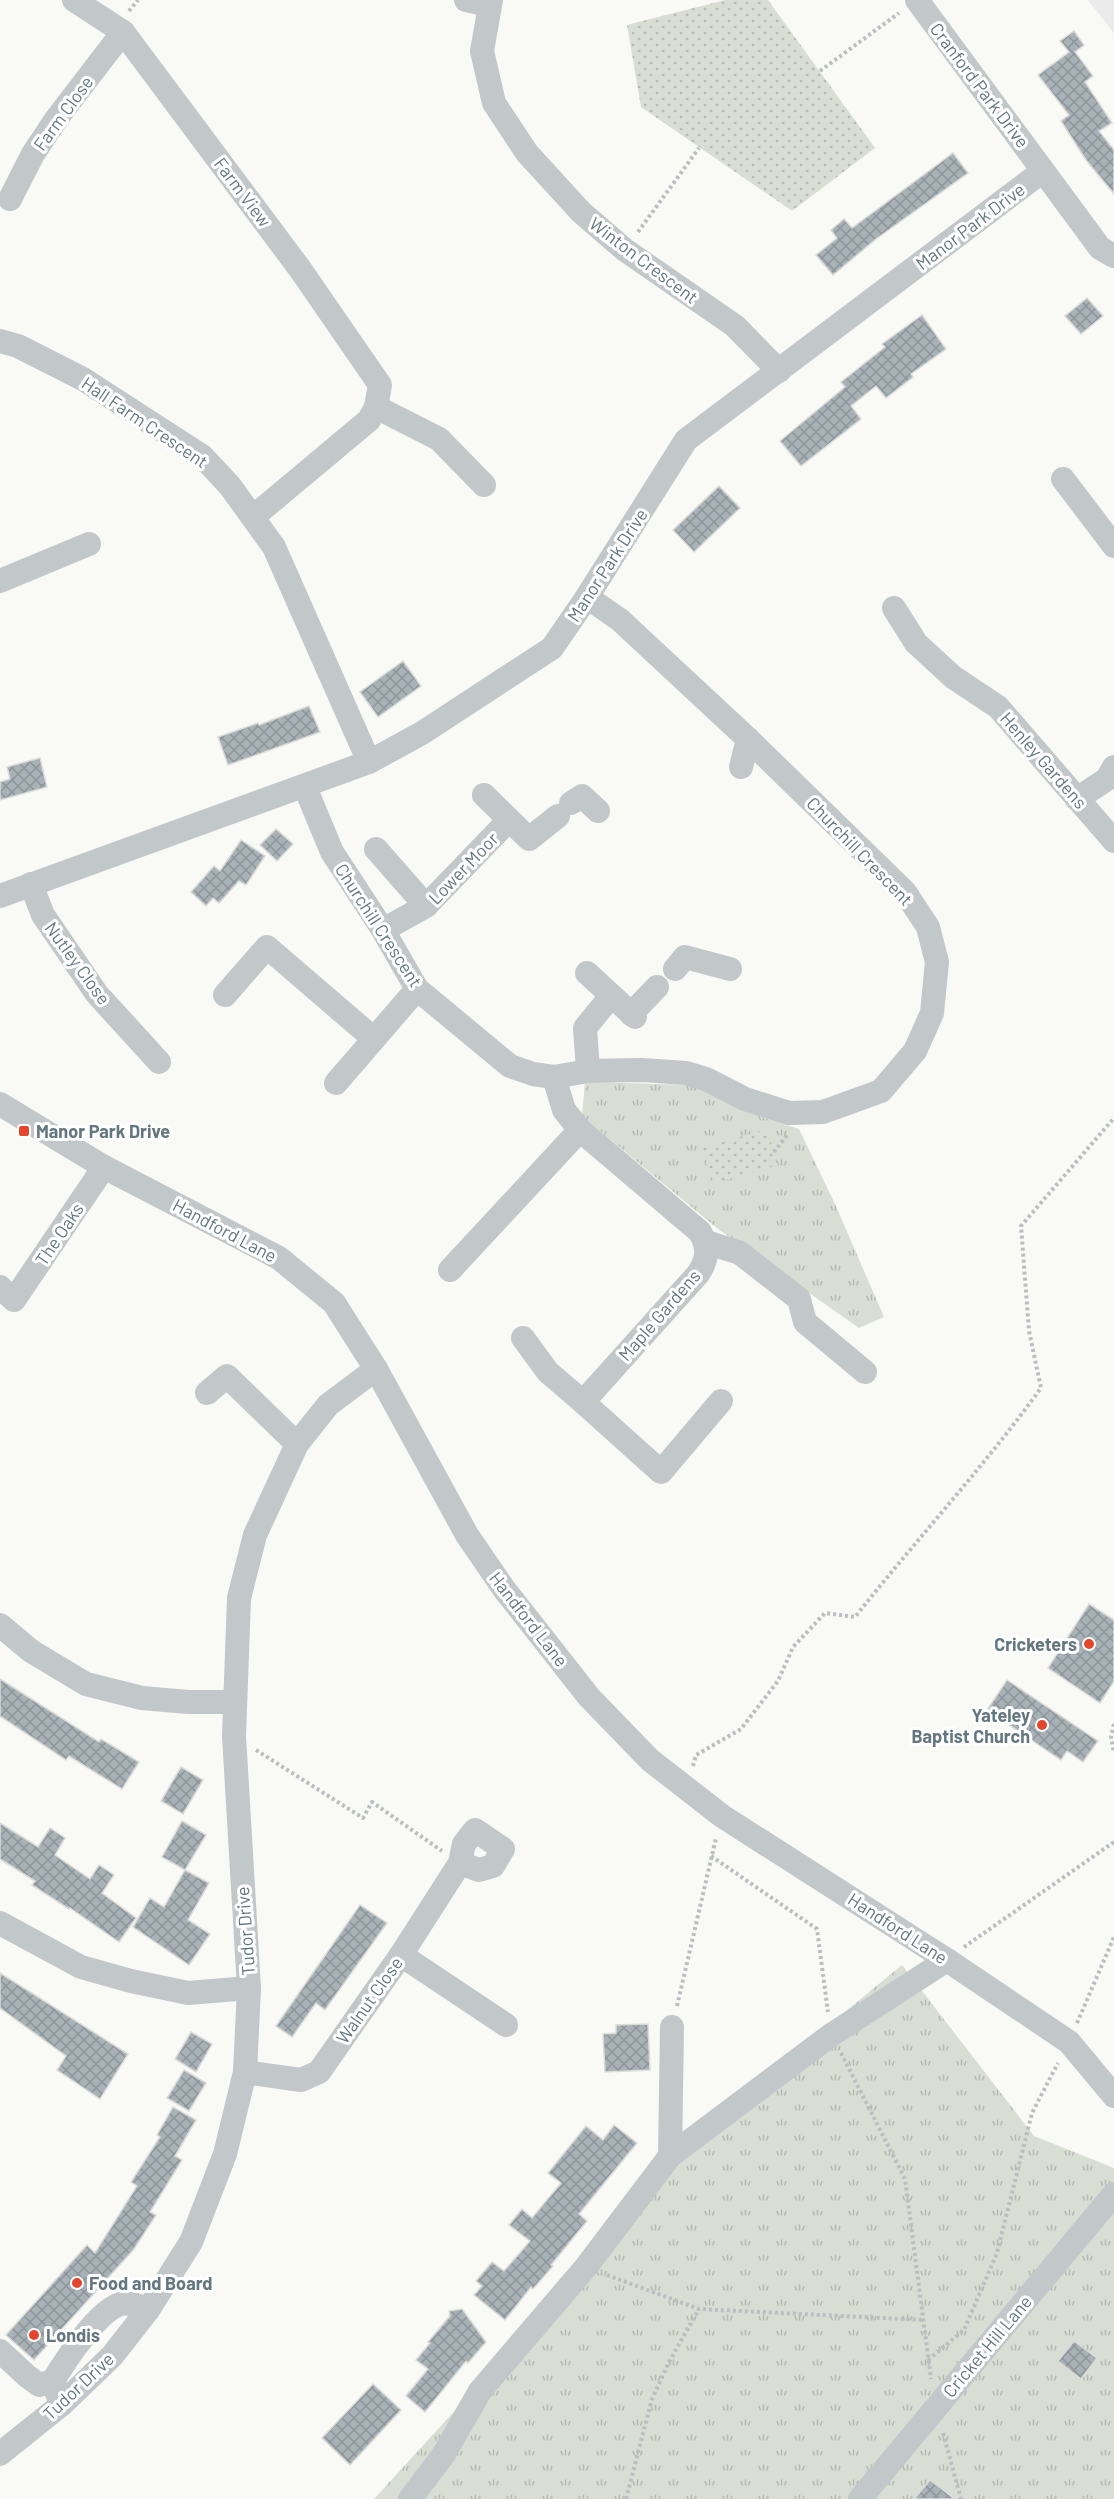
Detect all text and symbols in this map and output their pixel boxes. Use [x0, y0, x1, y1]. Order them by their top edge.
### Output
street label: Cranford Park Drive [926, 18, 1034, 152]
street label: Farm Close [29, 71, 97, 155]
street label: Farm View [210, 153, 276, 231]
street label: Manor Park Drive [911, 178, 1029, 274]
street label: Winton Crescent [585, 212, 703, 308]
street label: Hall Farm Crescent [78, 372, 212, 472]
street label: Manor Park Drive [562, 504, 652, 626]
street label: Henley Gardens [996, 707, 1092, 813]
street label: Churchill Crescent [802, 792, 918, 910]
street label: Lower Moor [423, 827, 503, 908]
street label: Churchill Crescent [331, 859, 427, 991]
street label: Nutley Close [41, 917, 115, 1009]
place label: Manor Park Drive [36, 1120, 170, 1142]
marker: Manor Park Drive [17, 1124, 31, 1138]
street label: Handford Lane [169, 1193, 281, 1267]
street label: The Oaks [30, 1198, 88, 1270]
street label: Maple Gardens [613, 1265, 705, 1365]
street label: Handford Lane [485, 1567, 573, 1671]
place label: Cricketers [994, 1633, 1077, 1655]
marker: Cricketers [1082, 1637, 1096, 1651]
place label: Yateley Baptist Church [912, 1704, 1030, 1747]
marker: Yateley Baptist Church [1035, 1718, 1049, 1732]
street label: Tudor Drive [231, 1886, 259, 1976]
street label: Handford Lane [844, 1888, 952, 1968]
street label: Walnut Close [331, 1952, 407, 2048]
place label: Food and Board [89, 2272, 213, 2294]
marker: Food and Board [70, 2276, 84, 2290]
street label: Cricket Hill Lane [938, 2290, 1036, 2402]
place label: Londis [46, 2324, 100, 2346]
marker: Londis [27, 2328, 41, 2342]
street label: Tudor Drive [38, 2348, 118, 2424]

